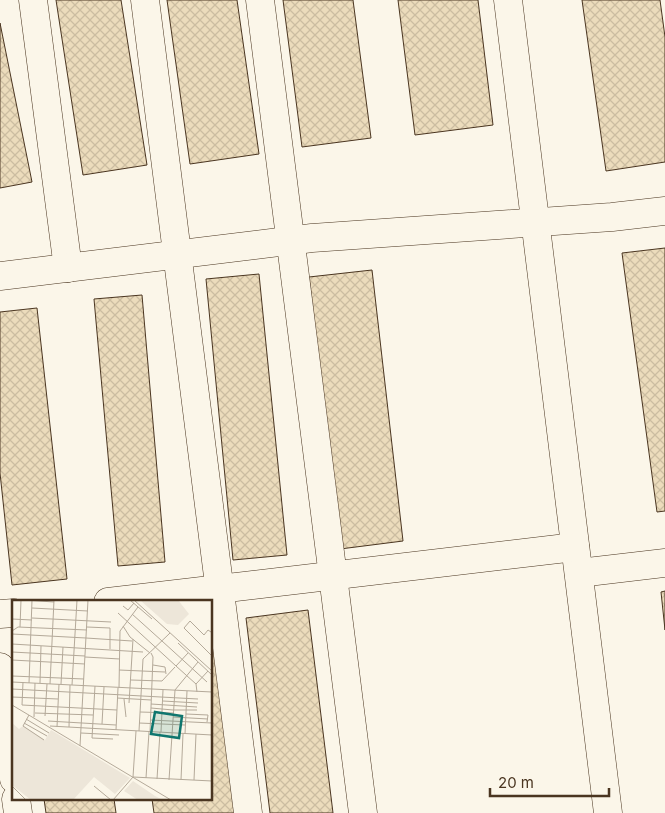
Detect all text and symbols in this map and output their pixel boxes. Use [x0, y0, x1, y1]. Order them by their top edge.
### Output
inset map [12, 600, 212, 800]
scale bar [490, 766, 609, 798]
text: 20 m [498, 773, 534, 792]

